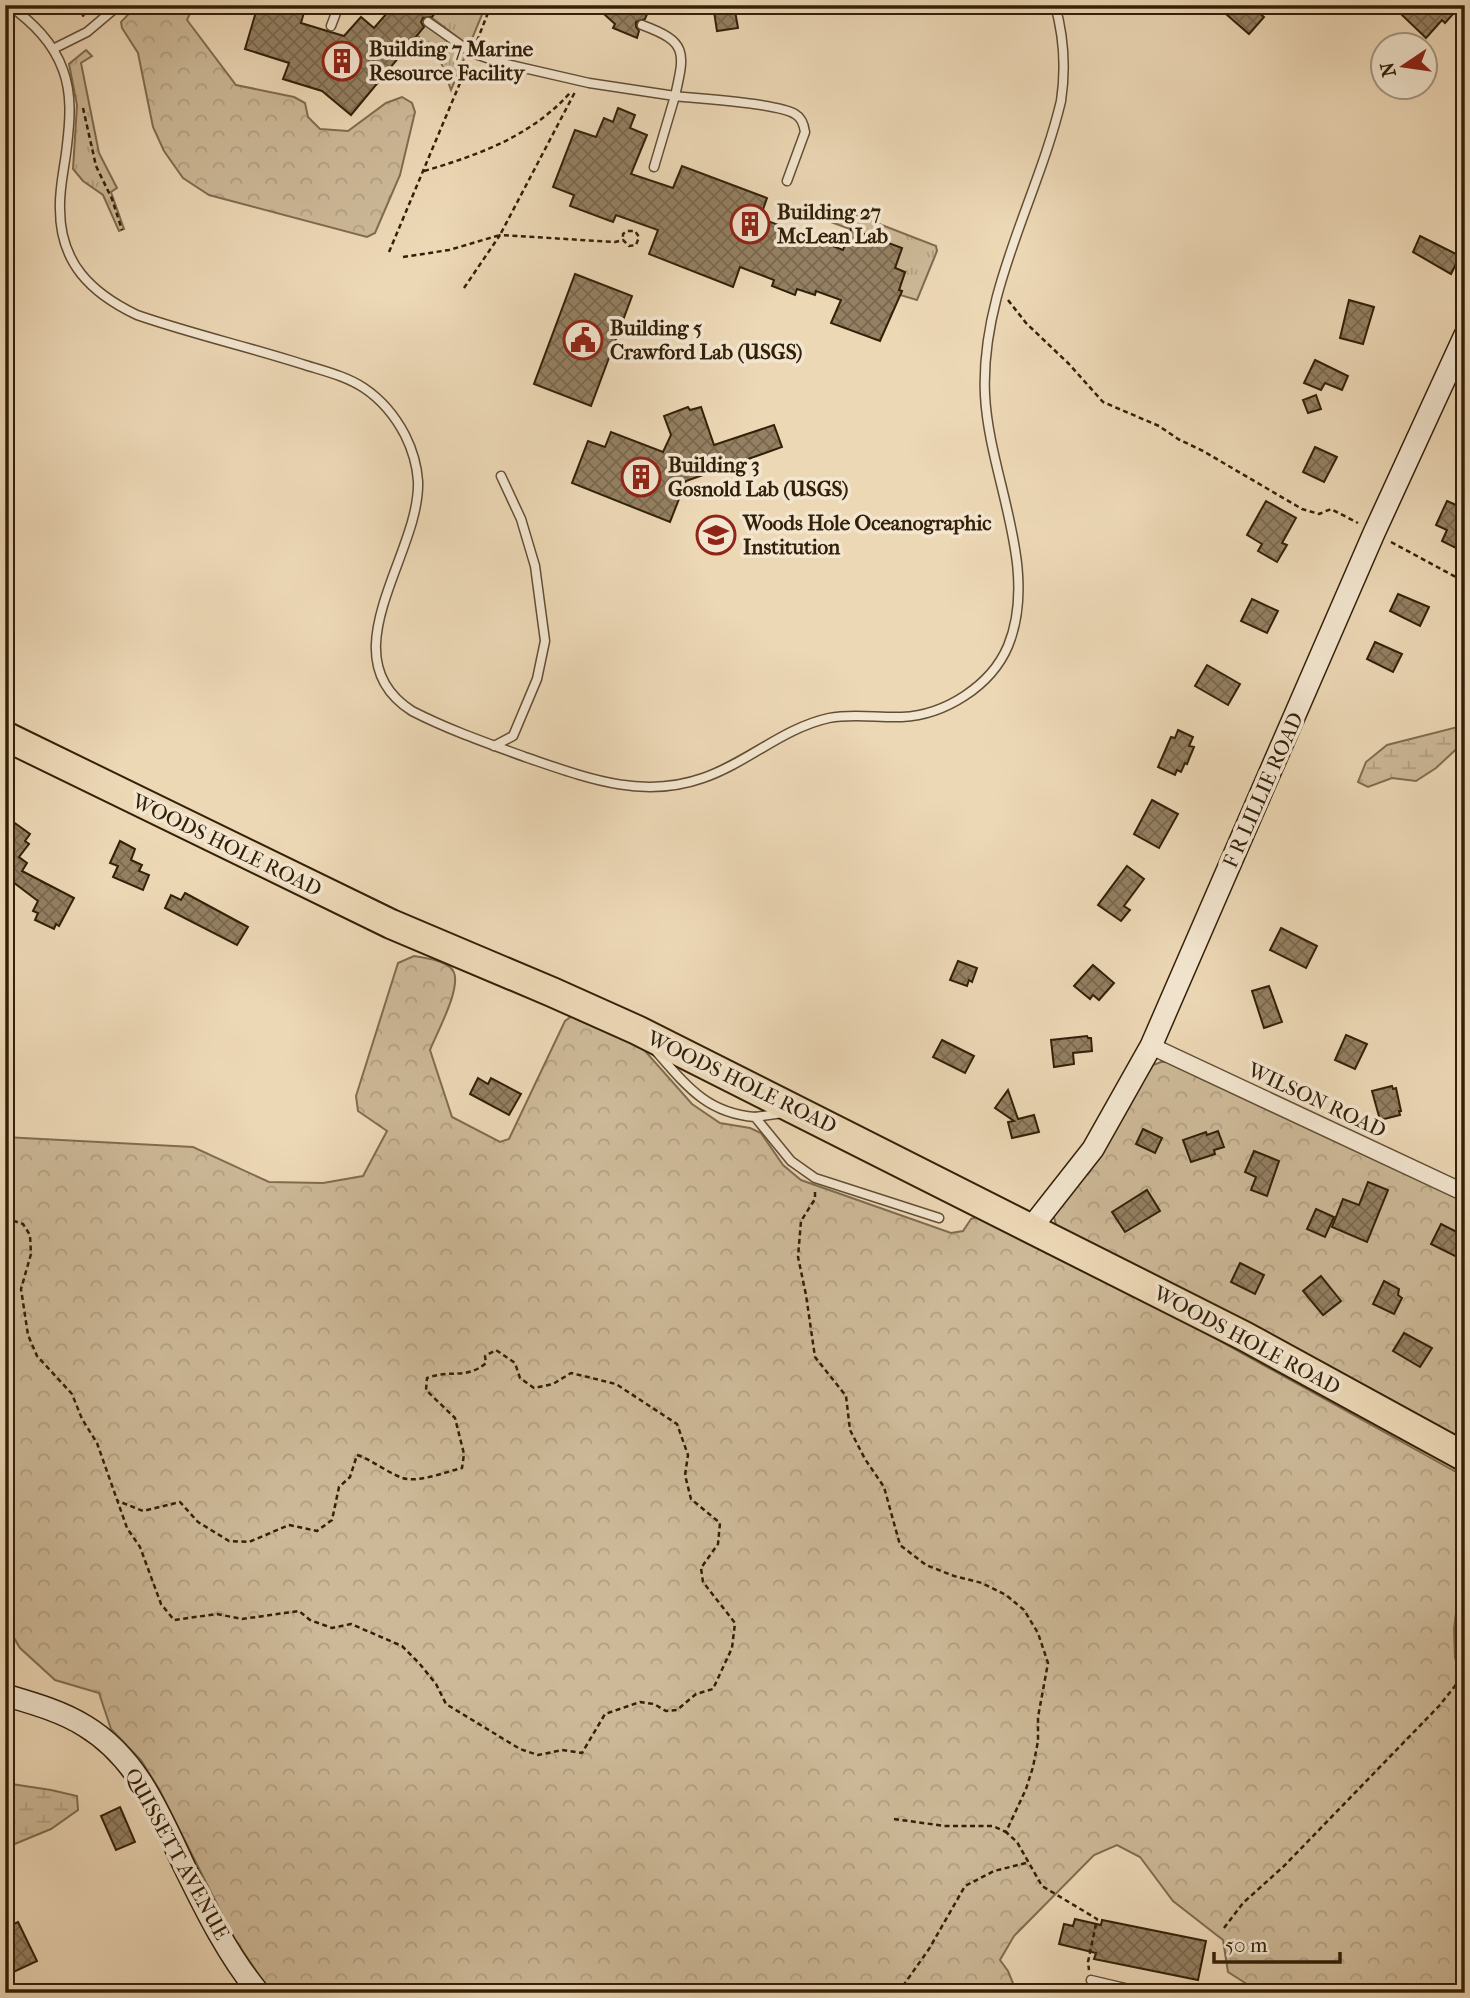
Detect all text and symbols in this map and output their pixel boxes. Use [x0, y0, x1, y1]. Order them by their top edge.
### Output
north arrow [1368, 32, 1438, 102]
place label: Building 7 Marine Resource Facility [369, 37, 534, 85]
building icon: Building 7 Marine Resource Facility [321, 40, 363, 82]
text: N [1376, 60, 1401, 79]
place label: Building 27 McLean Lab [776, 200, 888, 248]
building icon: Building 27 McLean Lab [729, 203, 771, 245]
place label: Building 5 Crawford Lab (USGS) [610, 316, 803, 364]
public building icon: Building 5 Crawford Lab (USGS) [562, 319, 604, 361]
place label: Building 3 Gosnold Lab (USGS) [668, 453, 848, 501]
building icon: Building 3 Gosnold Lab (USGS) [620, 456, 662, 498]
place label: Woods Hole Oceanographic Institution [742, 511, 992, 559]
school or university icon: Woods Hole Oceanographic Institution [695, 514, 737, 556]
street label: F R LILLIE ROAD [1218, 709, 1308, 871]
street label: WOODS HOLE ROAD [128, 788, 326, 901]
street label: WOODS HOLE ROAD [643, 1025, 841, 1138]
street label: WILSON ROAD [1243, 1057, 1390, 1142]
street label: WOODS HOLE ROAD [1149, 1280, 1344, 1399]
street label: QUISSETT AVENUE [120, 1764, 234, 1944]
scale bar [1214, 1921, 1340, 1965]
text: 50 m [1225, 1933, 1268, 1957]

